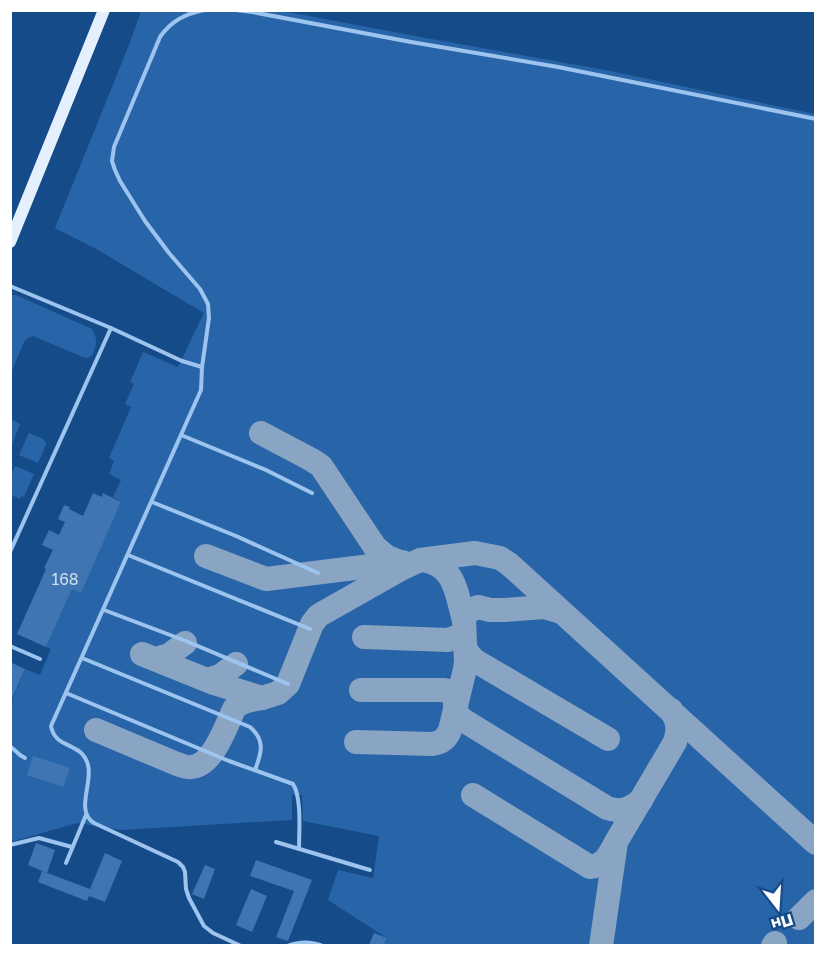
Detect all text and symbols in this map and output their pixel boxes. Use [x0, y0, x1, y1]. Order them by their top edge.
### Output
house number: 168 [51, 569, 79, 589]
north arrow [748, 878, 808, 938]
text: Пн [769, 910, 796, 935]

